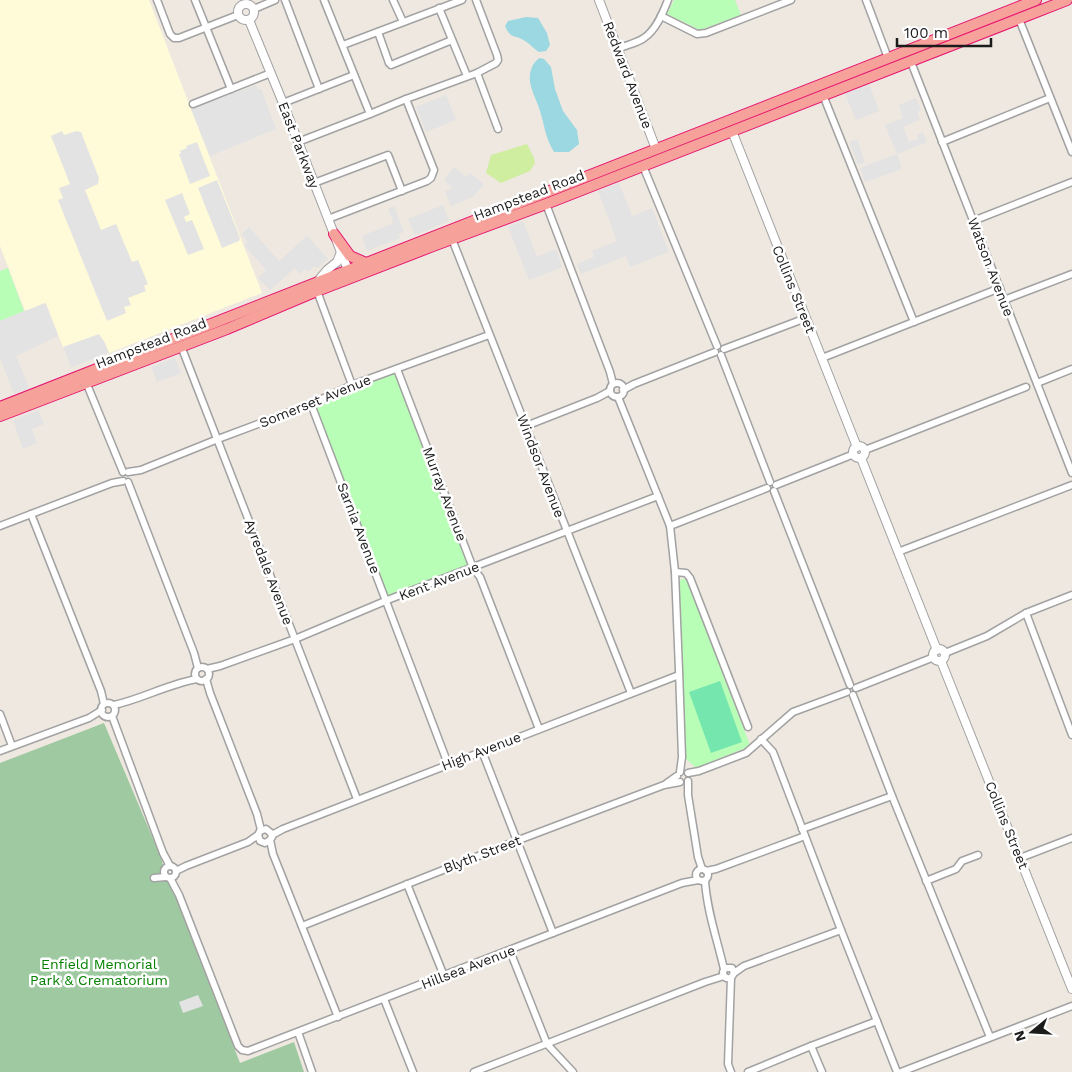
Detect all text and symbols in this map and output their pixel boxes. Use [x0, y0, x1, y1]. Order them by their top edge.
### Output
scale bar [897, 15, 991, 47]
street label: Redward Avenue [600, 19, 656, 131]
text: 100 m [904, 24, 948, 42]
street label: East Parkway [275, 100, 323, 191]
street label: Hampstead Road [471, 167, 587, 223]
street label: Watson Avenue [965, 215, 1017, 319]
street label: Collins Street [769, 243, 819, 335]
street label: Hampstead Road [93, 315, 209, 371]
street label: Somerset Avenue [257, 371, 373, 431]
street label: Windsor Avenue [514, 412, 568, 520]
street label: Murray Avenue [420, 445, 470, 543]
street label: Sarnia Avenue [334, 480, 384, 576]
street label: Ayredale Avenue [241, 517, 297, 627]
street label: Kent Avenue [397, 558, 481, 604]
street label: High Avenue [439, 729, 523, 773]
street label: Collins Street [982, 779, 1032, 871]
street label: Blyth Street [441, 832, 523, 876]
street label: Hillsea Avenue [419, 942, 517, 992]
park label: Enfield Memorial Park & Crematorium [30, 956, 168, 988]
north arrow [1007, 1007, 1057, 1057]
text: N [1010, 1029, 1029, 1043]

